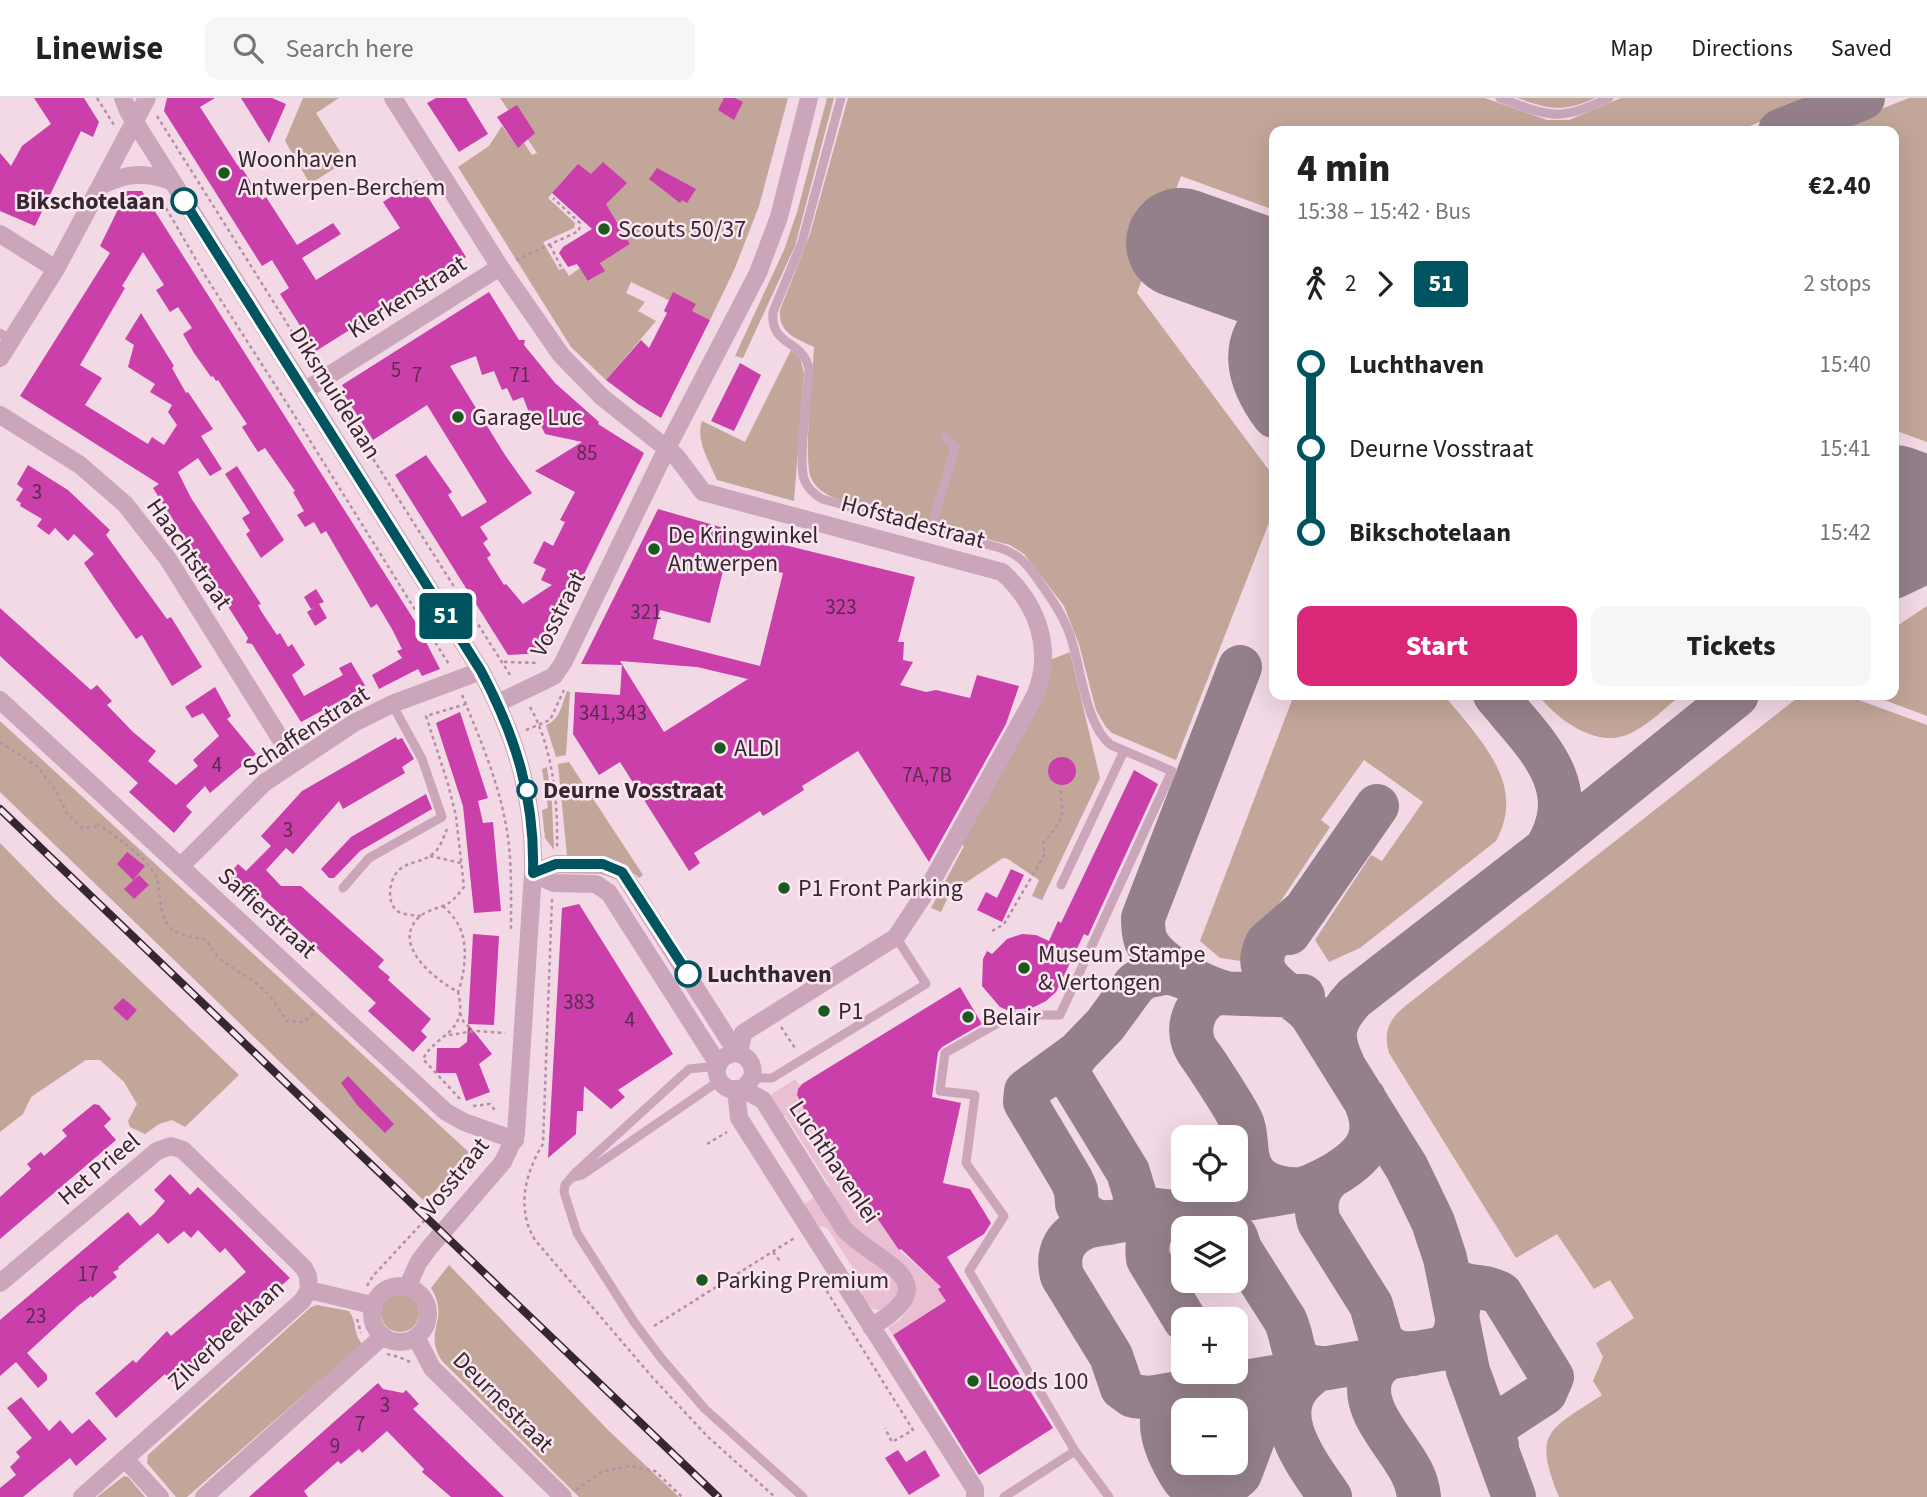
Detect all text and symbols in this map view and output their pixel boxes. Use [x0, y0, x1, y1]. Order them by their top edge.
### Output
search box [205, 17, 695, 80]
text: Linewise [35, 25, 163, 72]
icon: search [229, 29, 267, 67]
text: Search here [285, 30, 414, 67]
text: Map [1610, 31, 1653, 66]
text: Directions [1691, 31, 1793, 66]
text: Saved [1831, 31, 1892, 66]
place label: Woonhaven Antwerpen-Berchem [238, 142, 445, 205]
text: 4 min [1297, 142, 1390, 196]
marker: Woonhaven Antwerpen-Berchem [216, 165, 232, 181]
text: €2.40 [1808, 167, 1871, 204]
place label: Bikschotelaan [15, 184, 165, 219]
marker: Bikschotelaan [171, 188, 197, 214]
text: 15:38 – 15:42 · Bus [1297, 195, 1471, 228]
place label: Scouts 50/37 [618, 212, 746, 247]
marker: Scouts 50/37 [596, 221, 612, 237]
street label: Klerkenstraat [341, 247, 473, 347]
icon: walk [1297, 265, 1335, 303]
icon: forward [1366, 265, 1404, 303]
text: 51 [1428, 266, 1454, 301]
text: 2 [1345, 267, 1356, 300]
text: 2 stops [1804, 267, 1871, 300]
street label: Diksmuidelaan [280, 320, 390, 466]
text: Luchthaven [1349, 346, 1484, 383]
text: 15:40 [1820, 348, 1871, 381]
house number: 5 [391, 355, 401, 385]
house number: 7 [412, 360, 422, 390]
house number: 71 [510, 360, 530, 390]
place label: Garage Luc [472, 400, 583, 435]
marker: Garage Luc [450, 409, 466, 425]
text: Deurne Vosstraat [1349, 430, 1534, 467]
text: 15:41 [1820, 432, 1871, 465]
house number: 85 [577, 438, 597, 468]
house number: 3 [32, 477, 42, 507]
street label: Hofstadestraat [837, 486, 989, 558]
street label: Haachtstraat [138, 491, 240, 617]
text: Bikschotelaan [1349, 514, 1511, 551]
text: 15:42 [1820, 516, 1871, 549]
place label: De Kringwinkel Antwerpen [668, 518, 819, 581]
marker: De Kringwinkel Antwerpen [646, 541, 662, 557]
street label: Vosstraat [521, 565, 595, 663]
house number: 323 [825, 592, 857, 622]
line badge: 51 [414, 593, 478, 639]
house number: 321 [630, 597, 662, 627]
text: 51 [433, 598, 459, 633]
button: Start [1297, 606, 1577, 686]
button: Tickets [1591, 606, 1871, 686]
street label: Schaffenstraat [236, 677, 376, 785]
house number: 341,343 [579, 698, 647, 728]
place label: ALDI [734, 731, 780, 766]
marker: ALDI [712, 740, 728, 756]
house number: 4 [212, 750, 222, 780]
house number: 7A,7B [902, 760, 952, 790]
place label: Deurne Vosstraat [543, 773, 724, 808]
marker: Deurne Vosstraat [517, 780, 537, 800]
house number: 3 [283, 815, 293, 845]
street label: Saffierstraat [210, 859, 324, 967]
place label: P1 Front Parking [798, 871, 963, 906]
marker: P1 Front Parking [776, 880, 792, 896]
place label: Museum Stampe & Vertongen [1038, 937, 1205, 1000]
place label: Luchthaven [707, 957, 832, 992]
marker: Museum Stampe & Vertongen [1016, 960, 1032, 976]
marker: Luchthaven [675, 961, 701, 987]
house number: 383 [563, 987, 595, 1017]
place label: P1 [838, 994, 864, 1029]
place label: Belair [982, 1000, 1041, 1035]
marker: P1 [816, 1003, 832, 1019]
house number: 4 [625, 1005, 635, 1035]
marker: Belair [960, 1009, 976, 1025]
street label: Luchthavenlei [780, 1093, 888, 1231]
street label: Het Prieel [50, 1124, 148, 1214]
map controls [1171, 1125, 1248, 1475]
button: locate [1171, 1125, 1248, 1202]
street label: Vosstraat [412, 1130, 498, 1224]
button: layers [1171, 1216, 1248, 1293]
house number: 17 [78, 1259, 98, 1289]
place label: Parking Premium [716, 1263, 889, 1298]
street label: Zilverbeeklaan [160, 1271, 292, 1399]
marker: Parking Premium [694, 1272, 710, 1288]
house number: 23 [26, 1301, 46, 1331]
button: + [1171, 1307, 1248, 1384]
street label: Deurnestraat [444, 1343, 562, 1461]
place label: Loods 100 [987, 1364, 1088, 1399]
marker: Loods 100 [965, 1373, 981, 1389]
house number: 3 [380, 1390, 390, 1420]
button: − [1171, 1398, 1248, 1475]
house number: 7 [355, 1409, 365, 1439]
house number: 9 [330, 1431, 340, 1461]

